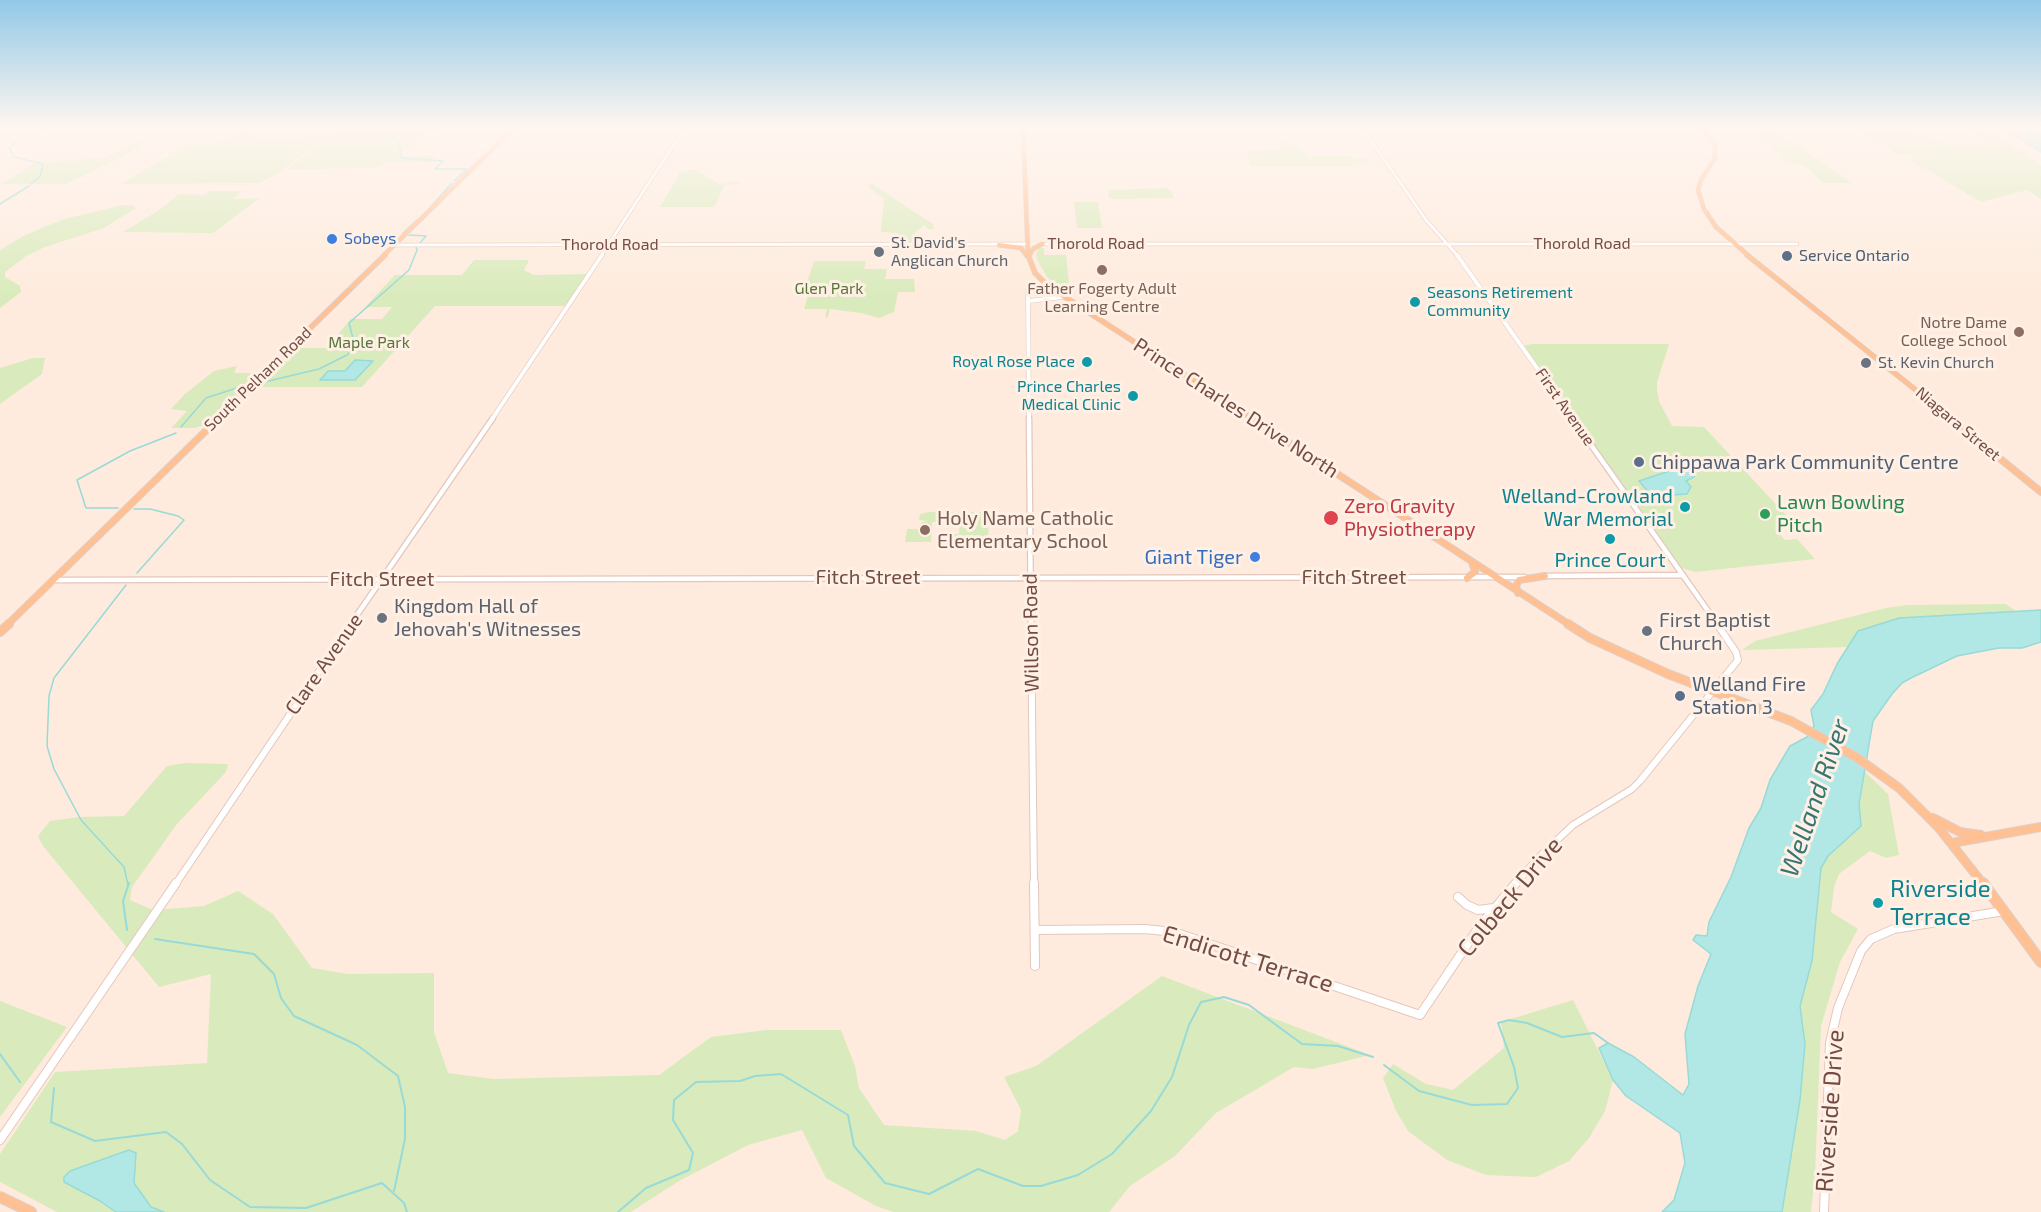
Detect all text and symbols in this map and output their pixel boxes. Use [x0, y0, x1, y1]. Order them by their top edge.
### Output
place label: Sobeys [344, 229, 396, 249]
marker: Sobeys [325, 232, 339, 246]
place label: St. David's Anglican Church [891, 233, 1008, 271]
street label: Thorold Road [1047, 234, 1145, 254]
street label: Thorold Road [1533, 234, 1631, 254]
street label: Thorold Road [561, 235, 659, 255]
marker: St. David's Anglican Church [872, 245, 886, 259]
place label: Service Ontario [1799, 246, 1910, 266]
marker: Service Ontario [1780, 249, 1794, 263]
marker: Father Fogerty Adult Learning Centre [1095, 263, 1109, 277]
park label: Glen Park [795, 279, 863, 299]
place label: Father Fogerty Adult Learning Centre [1027, 279, 1177, 317]
place label: Seasons Retirement Community [1427, 283, 1573, 321]
marker: Seasons Retirement Community [1408, 295, 1422, 309]
place label: Notre Dame College School [1901, 313, 2007, 351]
street label: South Pelham Road [200, 323, 316, 435]
marker: Notre Dame College School [2012, 325, 2026, 339]
park label: Maple Park [328, 333, 410, 353]
street label: Prince Charles Drive North [1129, 333, 1343, 483]
place label: Royal Rose Place [952, 352, 1075, 372]
place label: St. Kevin Church [1878, 353, 1994, 373]
marker: Royal Rose Place [1080, 355, 1094, 369]
marker: St. Kevin Church [1859, 356, 1873, 370]
street label: First Avenue [1531, 364, 1599, 450]
place label: Prince Charles Medical Clinic [1017, 377, 1121, 415]
street label: Niagara Street [1912, 383, 2004, 465]
marker: Prince Charles Medical Clinic [1126, 389, 1140, 403]
place label: Chippawa Park Community Centre [1651, 450, 1959, 474]
marker: Chippawa Park Community Centre [1632, 455, 1646, 469]
place label: Welland-Crowland War Memorial [1502, 484, 1673, 531]
place label: Lawn Bowling Pitch [1777, 490, 1905, 537]
place label: Zero Gravity Physiotherapy [1344, 494, 1476, 541]
marker: Welland-Crowland War Memorial [1678, 500, 1692, 514]
place label: Holy Name Catholic Elementary School [937, 506, 1114, 553]
marker: Lawn Bowling Pitch [1758, 507, 1772, 521]
marker: Zero Gravity Physiotherapy [1322, 509, 1340, 527]
marker: Holy Name Catholic Elementary School [918, 523, 932, 537]
marker: Prince Court [1603, 532, 1617, 546]
place label: Giant Tiger [1144, 545, 1243, 569]
place label: Prince Court [1554, 548, 1666, 572]
marker: Giant Tiger [1248, 550, 1262, 564]
street label: Fitch Street [816, 565, 920, 589]
street label: Fitch Street [1302, 565, 1406, 589]
street label: Fitch Street [330, 567, 434, 591]
street label: Willson Road [1018, 573, 1044, 693]
place label: Kingdom Hall of Jehovah's Witnesses [394, 594, 581, 641]
place label: First Baptist Church [1659, 608, 1770, 655]
street label: Clare Avenue [280, 609, 368, 719]
marker: Kingdom Hall of Jehovah's Witnesses [375, 611, 389, 625]
marker: First Baptist Church [1640, 624, 1654, 638]
place label: Welland Fire Station 3 [1692, 672, 1806, 719]
marker: Welland Fire Station 3 [1673, 689, 1687, 703]
water label: Welland River [1773, 715, 1857, 881]
street label: Colbeck Drive [1452, 831, 1568, 963]
place label: Riverside Terrace [1890, 875, 1991, 931]
marker: Riverside Terrace [1871, 896, 1885, 910]
street label: Endicott Terrace [1159, 919, 1337, 999]
street label: Riverside Drive [1810, 1029, 1850, 1193]

